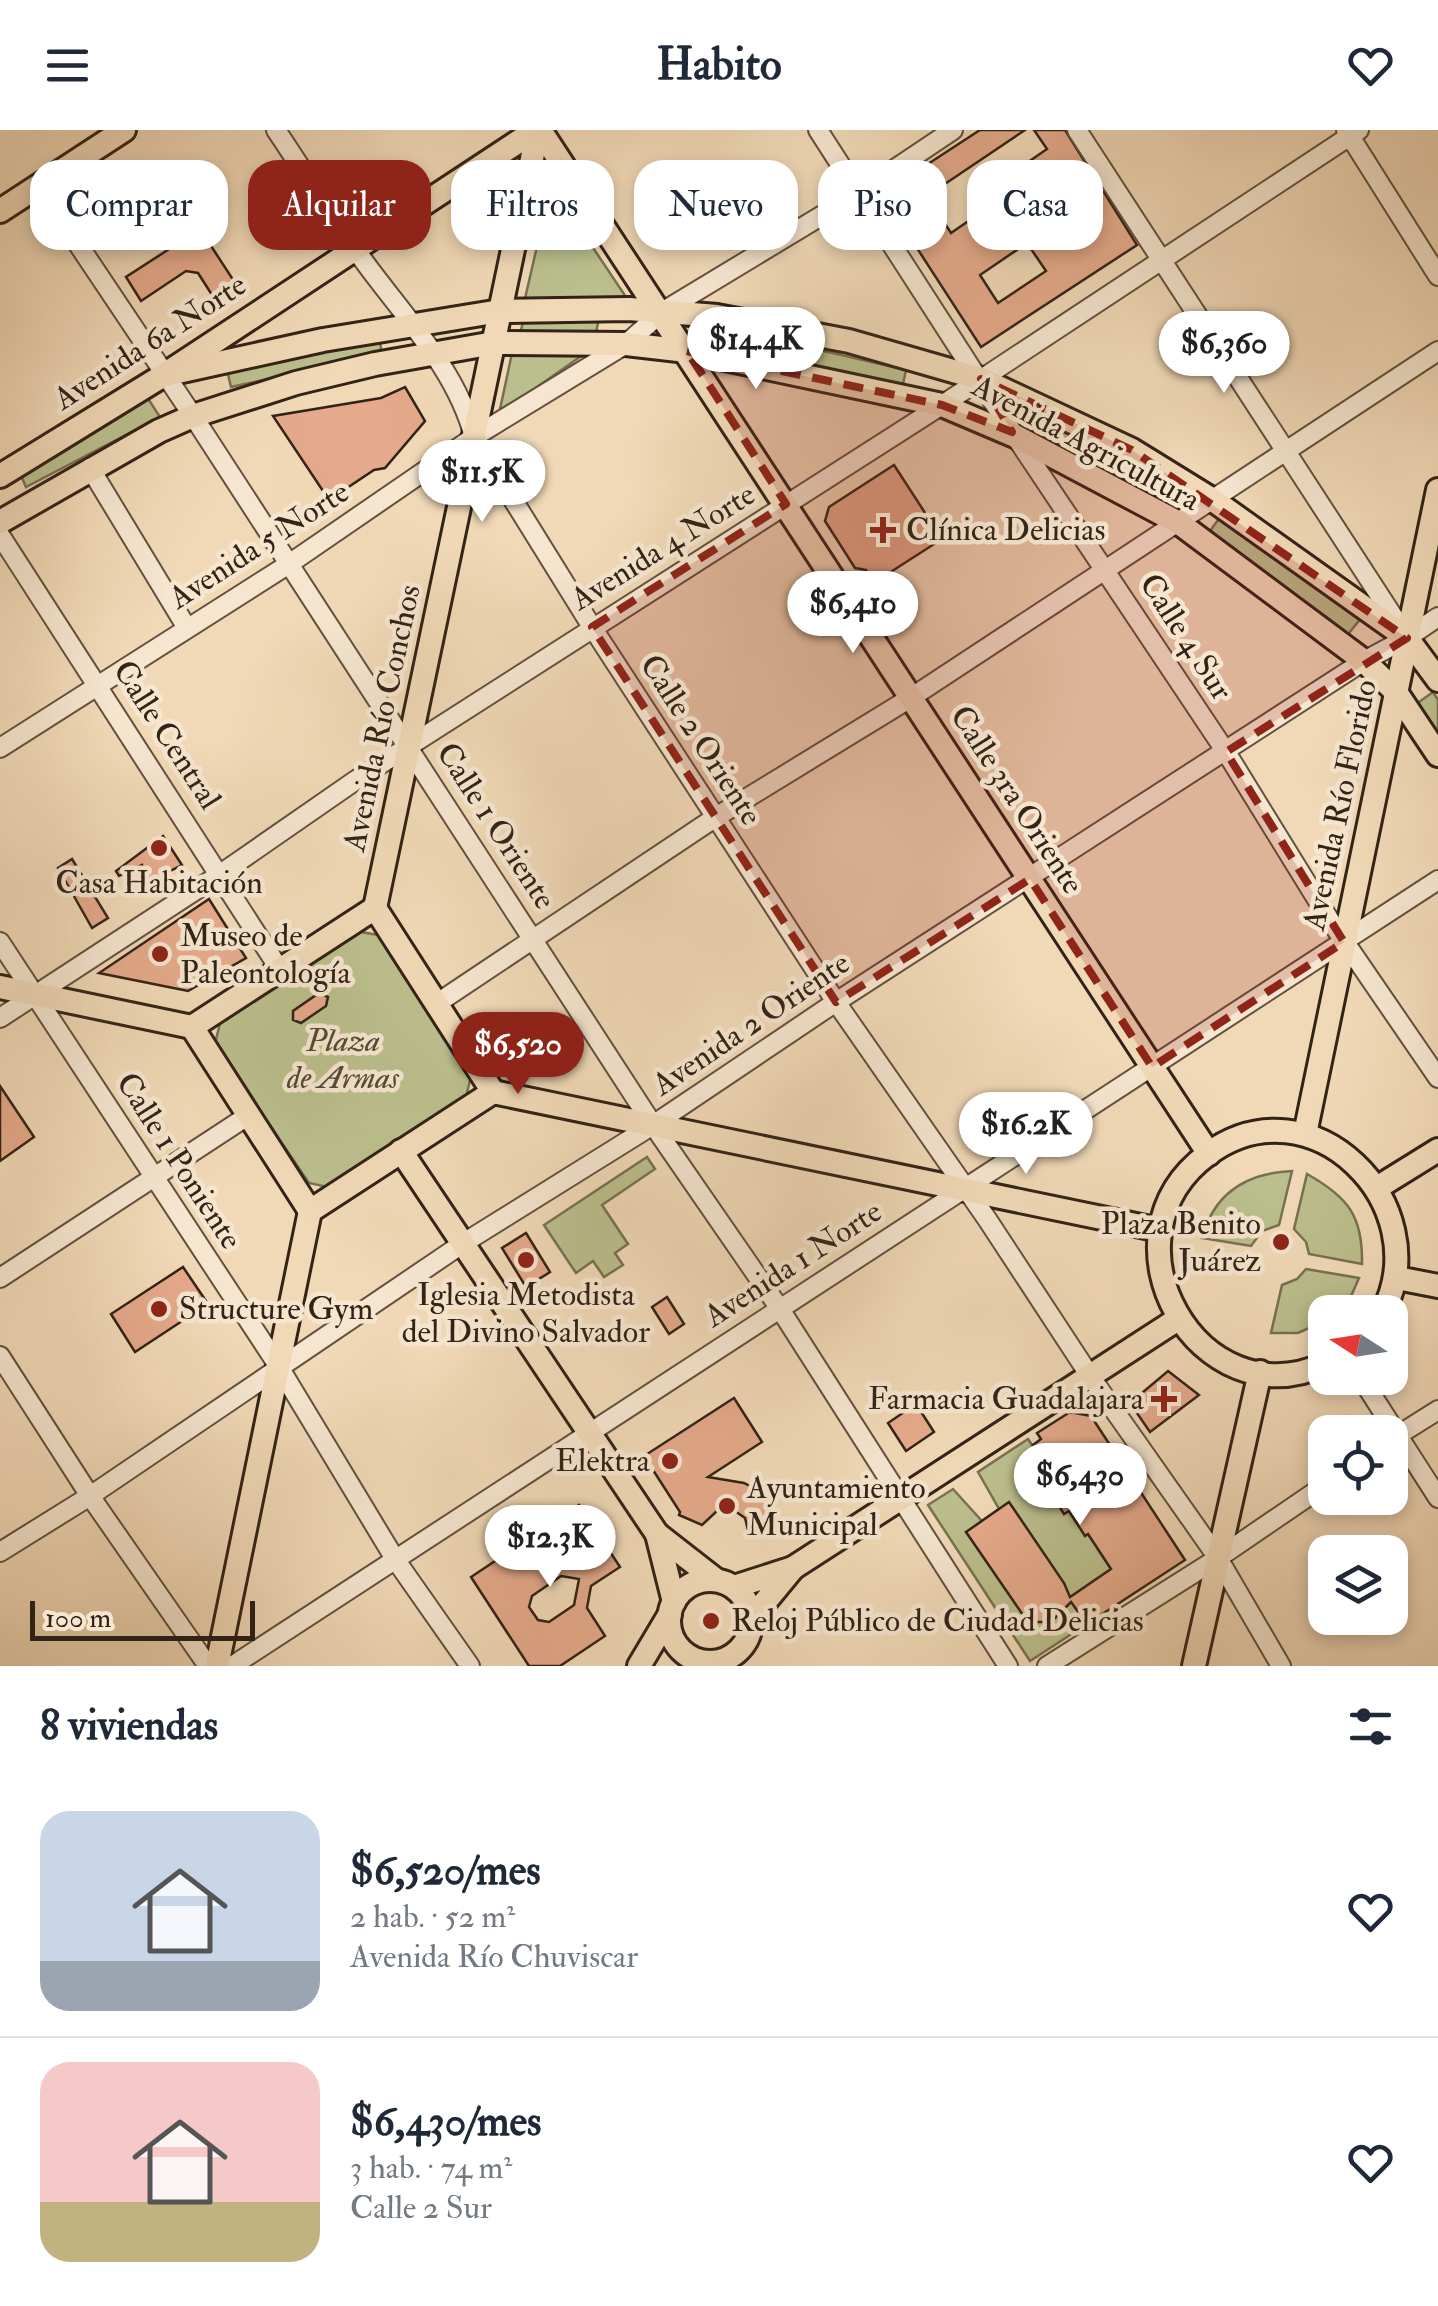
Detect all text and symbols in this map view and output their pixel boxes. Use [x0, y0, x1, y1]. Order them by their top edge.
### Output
text: Habito [656, 37, 782, 93]
icon: menu [40, 38, 95, 93]
icon: heart [1343, 38, 1398, 93]
chip: Comprar [30, 160, 228, 250]
chip: Alquilar [248, 160, 431, 250]
chip: Filtros [451, 160, 614, 250]
chip: Nuevo [634, 160, 798, 250]
chip: Piso [818, 160, 947, 250]
chip: Casa [967, 160, 1103, 250]
street label: Avenida 6a Norte [45, 265, 254, 420]
pin: $14.4K [675, 307, 837, 392]
pin: $6,360 [1143, 311, 1305, 396]
text: $14.4K [709, 319, 803, 359]
text: $6,360 [1181, 323, 1267, 363]
street label: Avenida Agricultura [964, 366, 1208, 520]
pin: $11.5K [401, 440, 563, 525]
text: $11.5K [440, 452, 524, 492]
street label: Avenida 5 Norte [161, 472, 357, 619]
street label: Avenida 4 Norte [563, 474, 763, 620]
place label: Clínica Delicias [906, 510, 1105, 550]
marker: Clínica Delicias [870, 517, 896, 543]
street label: Calle 4 Sur [1130, 566, 1242, 708]
pin: $6,410 [772, 571, 934, 656]
street label: Avenida Río Conchos [334, 581, 430, 856]
text: $6,410 [809, 583, 897, 623]
street label: Calle 2 Oriente [631, 647, 771, 833]
street label: Calle Central [104, 653, 230, 817]
street label: Avenida Río Florido [1294, 676, 1386, 935]
street label: Calle 3ra Oriente [941, 698, 1093, 902]
street label: Calle 1 Oriente [427, 735, 565, 917]
marker: Casa Habitación [148, 837, 170, 859]
place label: Casa Habitación [55, 863, 263, 903]
place label: Museo de Paleontología [180, 916, 352, 993]
marker: Museo de Paleontología [149, 943, 171, 965]
street label: Avenida 2 Oriente [644, 943, 857, 1105]
pin: $6,520 [437, 1012, 599, 1097]
park label: Plaza de Armas [286, 1021, 400, 1098]
text: $6,520 [474, 1024, 562, 1064]
street label: Calle 1 Poniente [107, 1065, 251, 1257]
pin: $16.2K [945, 1092, 1107, 1177]
text: $16.2K [981, 1104, 1071, 1144]
street label: Avenida 1 Norte [696, 1192, 889, 1337]
place label: Plaza Benito Juárez [1101, 1204, 1261, 1281]
marker: Plaza Benito Juárez [1270, 1231, 1292, 1253]
marker: Iglesia Metodista del Divino Salvador [515, 1249, 537, 1271]
place label: Iglesia Metodista del Divino Salvador [402, 1275, 650, 1352]
place label: Structure Gym [179, 1289, 373, 1329]
north arrow [1308, 1295, 1408, 1395]
map controls [1308, 1295, 1408, 1635]
marker: Structure Gym [148, 1298, 170, 1320]
place label: Farmacia Guadalajara [868, 1379, 1145, 1419]
marker: Farmacia Guadalajara [1153, 1388, 1175, 1410]
button: locate [1308, 1415, 1408, 1515]
place label: Elektra [555, 1441, 651, 1481]
pin: $6,430 [999, 1443, 1161, 1528]
marker: Elektra [659, 1450, 681, 1472]
text: $6,430 [1036, 1455, 1124, 1495]
place label: Ayuntamiento Municipal [746, 1468, 926, 1545]
marker: Ayuntamiento Municipal [716, 1495, 738, 1517]
pin: $12.3K [469, 1505, 631, 1590]
text: $12.3K [507, 1517, 593, 1557]
button: layers [1308, 1535, 1408, 1635]
scale bar [30, 1596, 255, 1640]
text: 100 m [45, 1601, 111, 1636]
place label: Reloj Público de Ciudad Delicias [731, 1601, 1144, 1641]
marker: Reloj Público de Ciudad Delicias [700, 1610, 722, 1632]
icon: filters [1343, 1699, 1398, 1754]
text: 8 viviendas [40, 1700, 218, 1752]
text: $6,520/mes [350, 1845, 541, 1897]
icon: home [120, 1851, 240, 1971]
icon: heart [1343, 1884, 1398, 1939]
text: 2 hab. · 52 m² [350, 1897, 515, 1937]
text: Avenida Río Chuviscar [350, 1937, 638, 1977]
text: $6,430/mes [350, 2096, 541, 2148]
icon: home [120, 2102, 240, 2222]
icon: heart [1343, 2135, 1398, 2190]
text: 3 hab. · 74 m² [350, 2148, 512, 2188]
text: Calle 2 Sur [350, 2188, 492, 2228]

